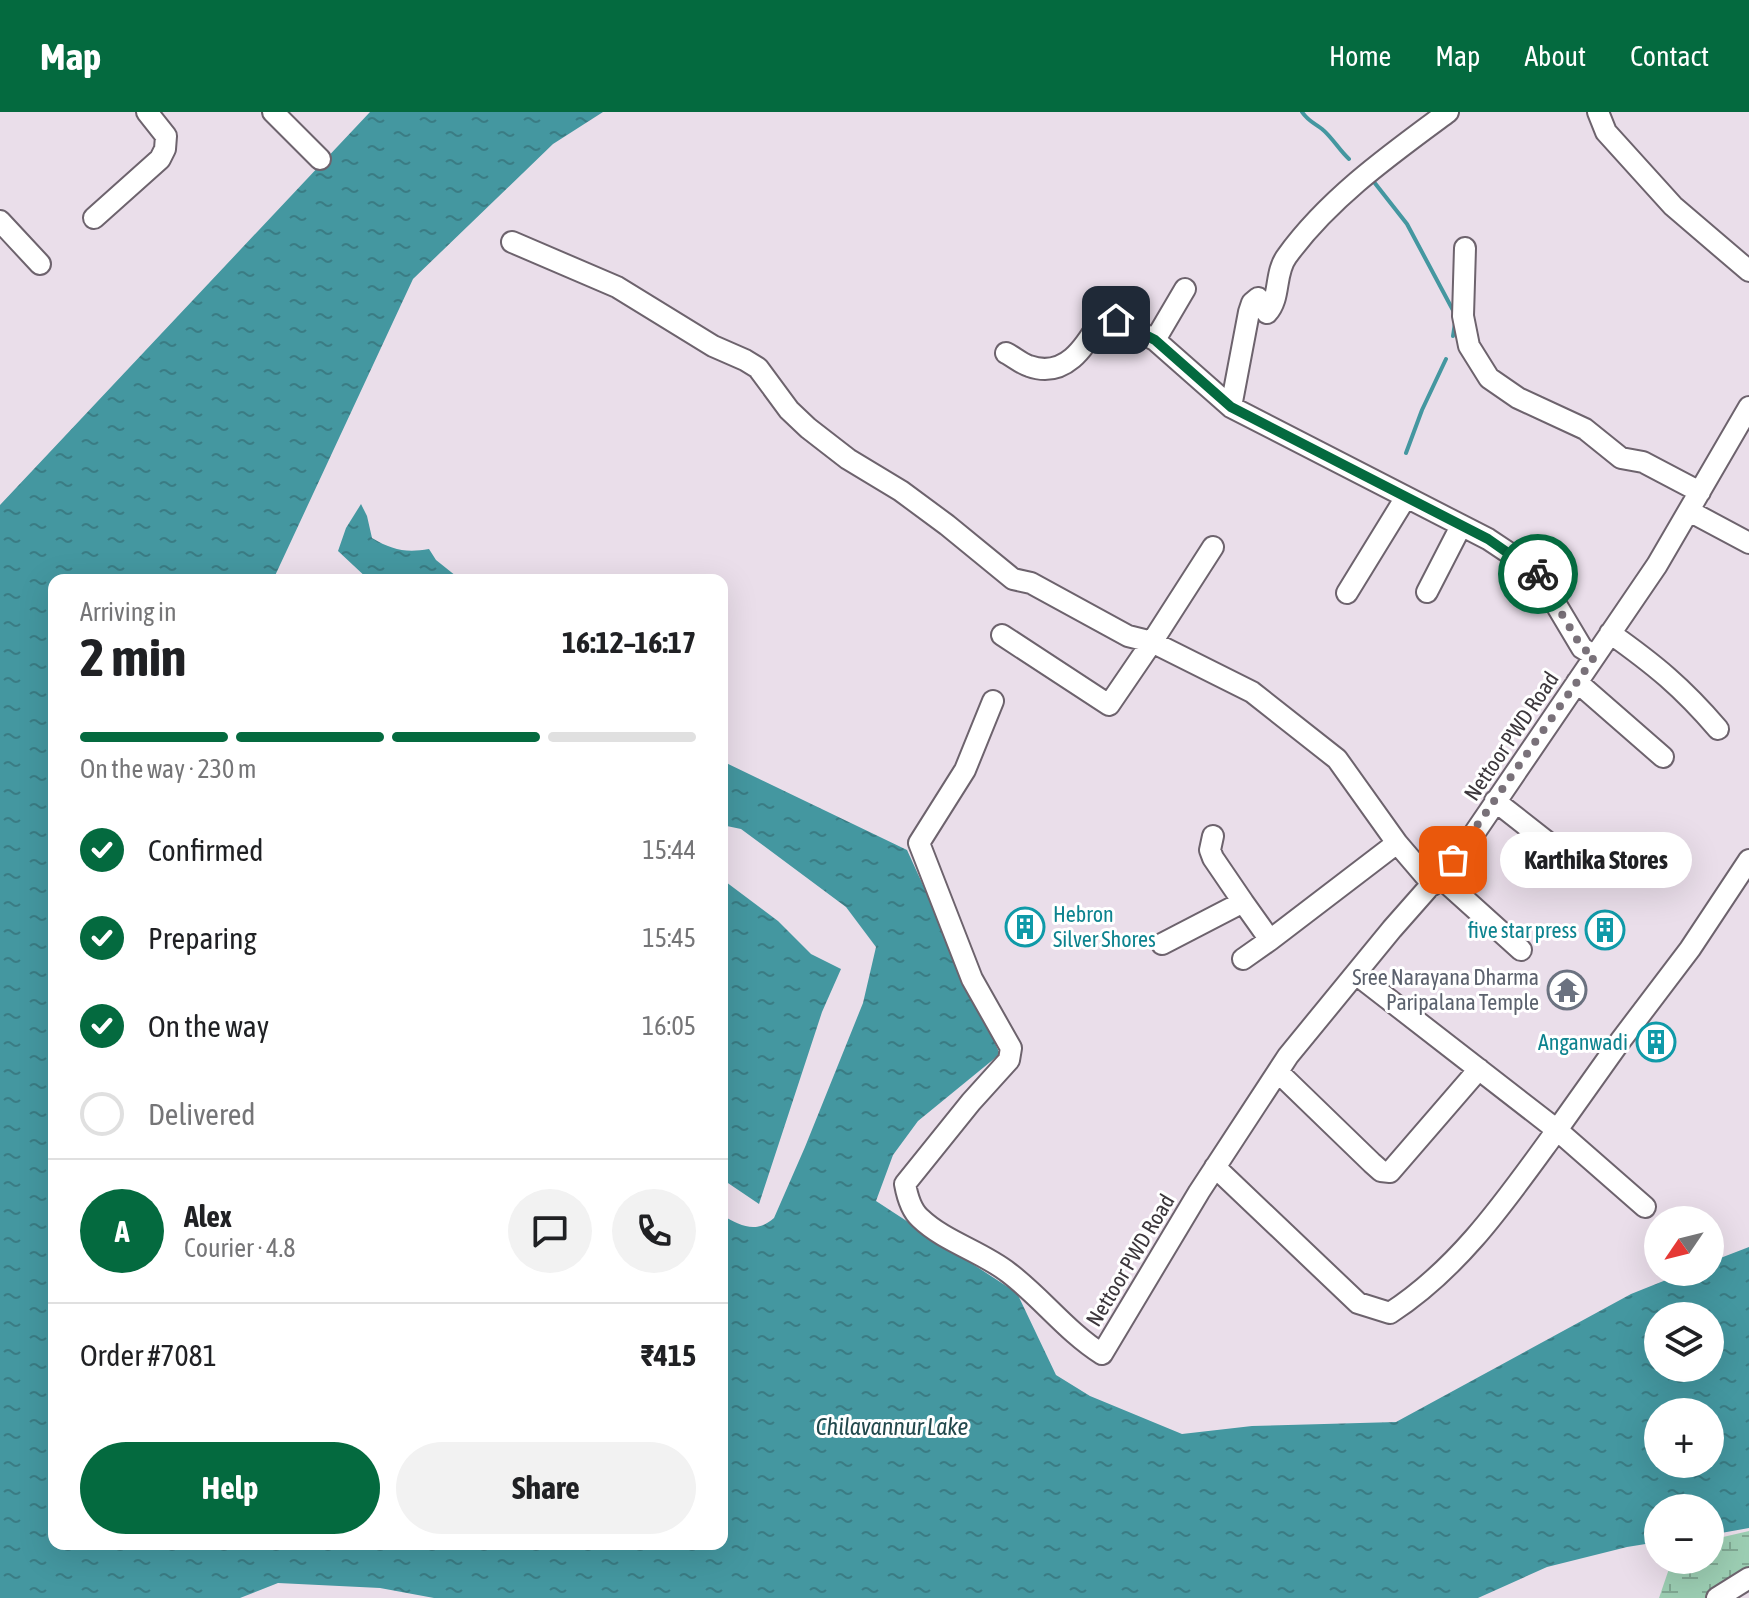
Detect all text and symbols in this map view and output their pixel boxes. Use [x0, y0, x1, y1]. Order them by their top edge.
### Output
text: Map [40, 35, 101, 78]
text: Home [1329, 40, 1391, 72]
text: Map [1435, 40, 1480, 72]
text: About [1524, 40, 1586, 72]
text: Contact [1630, 40, 1709, 72]
pin [1082, 286, 1150, 354]
icon: home [1094, 298, 1138, 342]
courier [1498, 534, 1578, 614]
icon: bike [1516, 552, 1560, 596]
text: Arriving in [80, 597, 177, 627]
text: 16:12–16:17 [562, 625, 696, 659]
text: 2 min [80, 627, 186, 687]
street label: Nettoor PWD Road [1458, 667, 1564, 805]
text: On the way · 230 m [80, 754, 257, 784]
pin [1419, 826, 1487, 894]
icon: check [80, 828, 124, 872]
callout: Karthika Stores [1501, 832, 1693, 888]
text: Confirmed [148, 833, 263, 867]
text: 15:44 [642, 835, 696, 865]
icon: bag [1431, 838, 1475, 882]
text: Karthika Stores [1524, 845, 1668, 875]
place label: Hebron Silver Shores [1053, 901, 1156, 952]
building icon: Hebron Silver Shores [1004, 906, 1046, 948]
building icon: five star press [1584, 909, 1626, 951]
icon: check [80, 916, 124, 960]
place label: five star press [1468, 917, 1577, 943]
text: Preparing [148, 921, 257, 955]
text: 15:45 [642, 923, 696, 953]
place label: Sree Narayana Dharma Paripalana Temple [1352, 964, 1539, 1015]
temple icon: Sree Narayana Dharma Paripalana Temple [1546, 969, 1588, 1011]
icon: check [80, 1004, 124, 1048]
text: On the way [148, 1009, 269, 1043]
text: 16:05 [642, 1011, 696, 1041]
building icon: Anganwadi [1635, 1021, 1677, 1063]
place label: Anganwadi [1538, 1029, 1628, 1055]
text: Delivered [148, 1097, 256, 1131]
button: chat [508, 1189, 592, 1273]
button: phone [612, 1189, 696, 1273]
street label: Nettoor PWD Road [1080, 1189, 1180, 1331]
text: Alex [184, 1199, 232, 1233]
north arrow [1644, 1206, 1724, 1286]
map controls [1644, 1206, 1724, 1574]
text: A [115, 1214, 129, 1248]
text: Courier · 4.8 [184, 1233, 295, 1263]
button: layers [1644, 1302, 1724, 1382]
text: Order #7081 [80, 1338, 217, 1372]
text: ₹415 [641, 1338, 696, 1372]
button: + [1644, 1398, 1724, 1478]
water label: Chilavannur Lake [816, 1413, 968, 1440]
button: Help [80, 1442, 380, 1534]
button: Share [396, 1442, 696, 1534]
button: − [1644, 1494, 1724, 1574]

